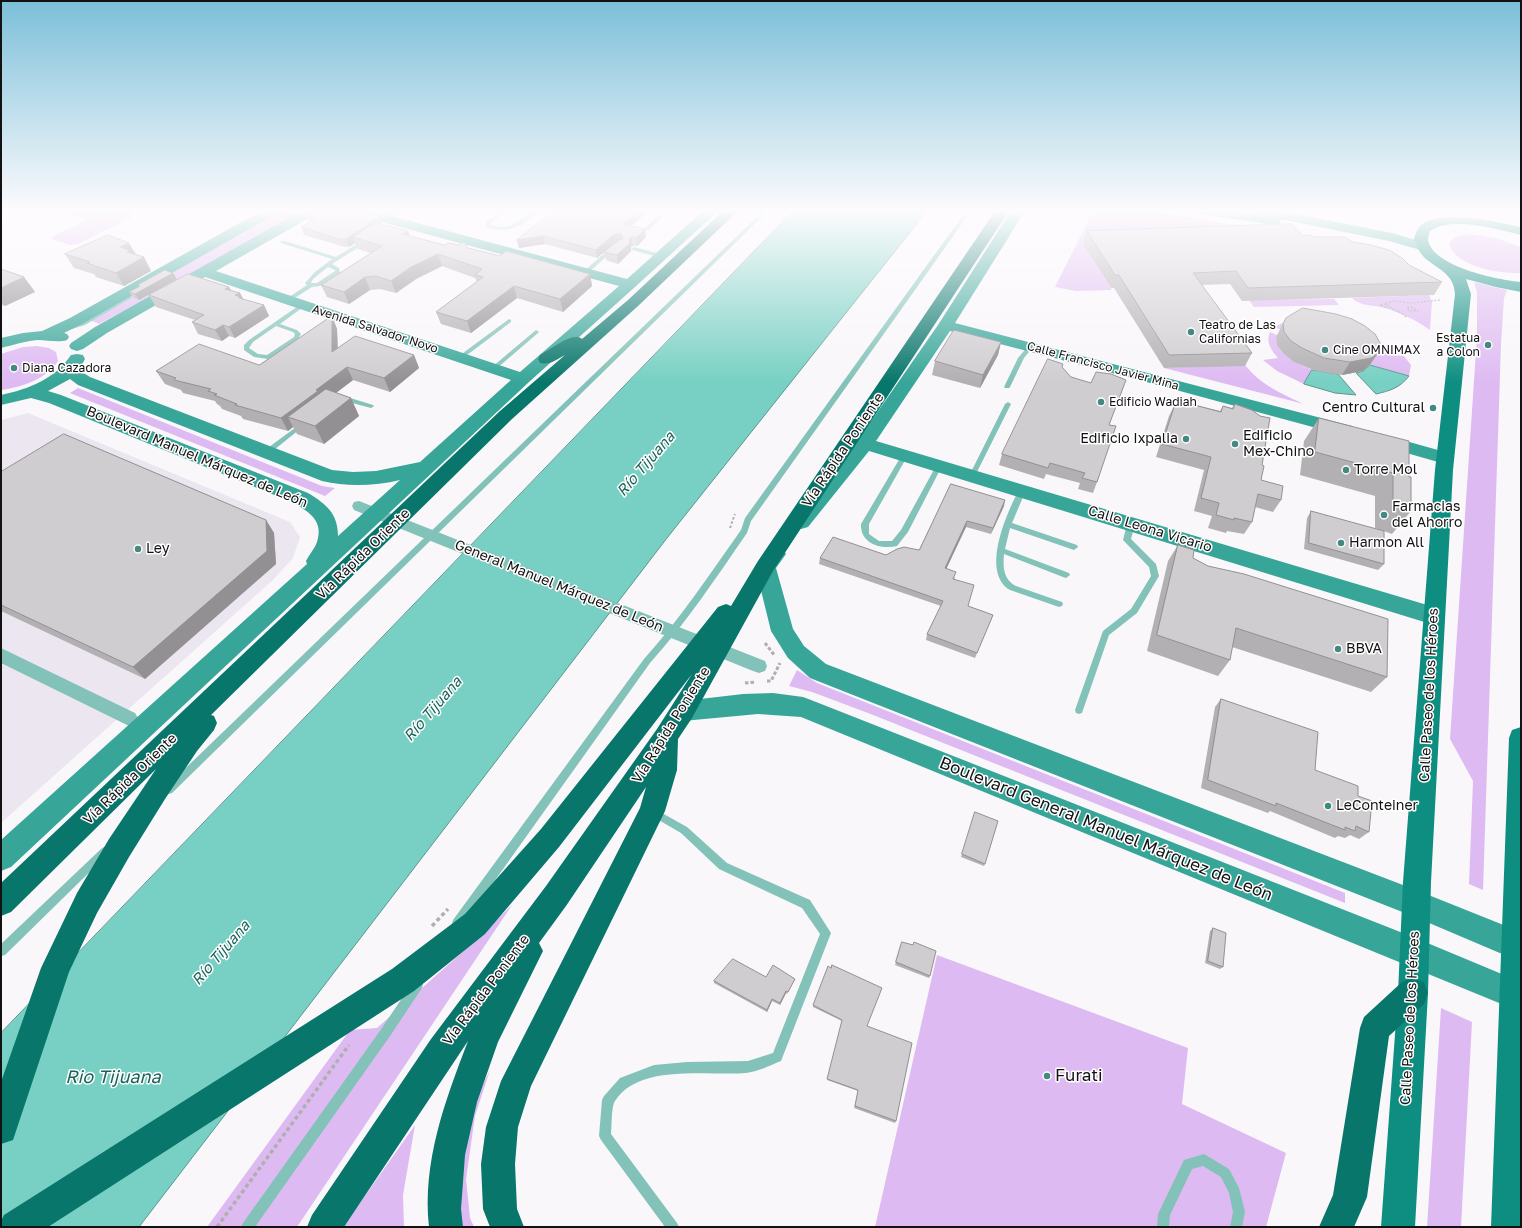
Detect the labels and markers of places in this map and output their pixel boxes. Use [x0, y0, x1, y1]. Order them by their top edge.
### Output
place label: Teatro de Las Californias [1199, 318, 1276, 346]
marker: Teatro de Las Californias [1186, 327, 1196, 337]
place label: Estatua a Colon [1436, 331, 1480, 359]
marker: Estatua a Colon [1483, 340, 1493, 350]
place label: Cine OMNIMAX [1333, 343, 1420, 357]
marker: Cine OMNIMAX [1320, 345, 1330, 355]
place label: Diana Cazadora [22, 361, 111, 375]
marker: Diana Cazadora [9, 363, 19, 373]
place label: Edificio Wadiah [1109, 395, 1197, 409]
marker: Edificio Wadiah [1096, 397, 1106, 407]
place label: Centro Cultural [1322, 400, 1425, 416]
marker: Centro Cultural [1428, 403, 1438, 413]
place label: Edificio Mex-Chino [1243, 428, 1314, 460]
place label: Edificio Ixpalia [1080, 431, 1178, 447]
marker: Edificio Ixpalia [1181, 434, 1191, 444]
marker: Edificio Mex-Chino [1230, 439, 1240, 449]
place label: Torre Mol [1354, 462, 1417, 478]
marker: Torre Mol [1341, 465, 1351, 475]
place label: Farmacias del Ahorro [1392, 499, 1462, 532]
marker: Farmacias del Ahorro [1379, 510, 1389, 520]
place label: Harmon All [1349, 535, 1424, 551]
marker: Harmon All [1336, 538, 1346, 548]
place label: Ley [146, 541, 170, 557]
marker: Ley [133, 544, 143, 554]
place label: BBVA [1346, 641, 1382, 657]
marker: BBVA [1333, 644, 1343, 654]
place label: LeConteiner [1336, 798, 1418, 814]
marker: LeConteiner [1323, 801, 1333, 811]
place label: Furati [1055, 1066, 1103, 1086]
marker: Furati [1042, 1071, 1052, 1081]

